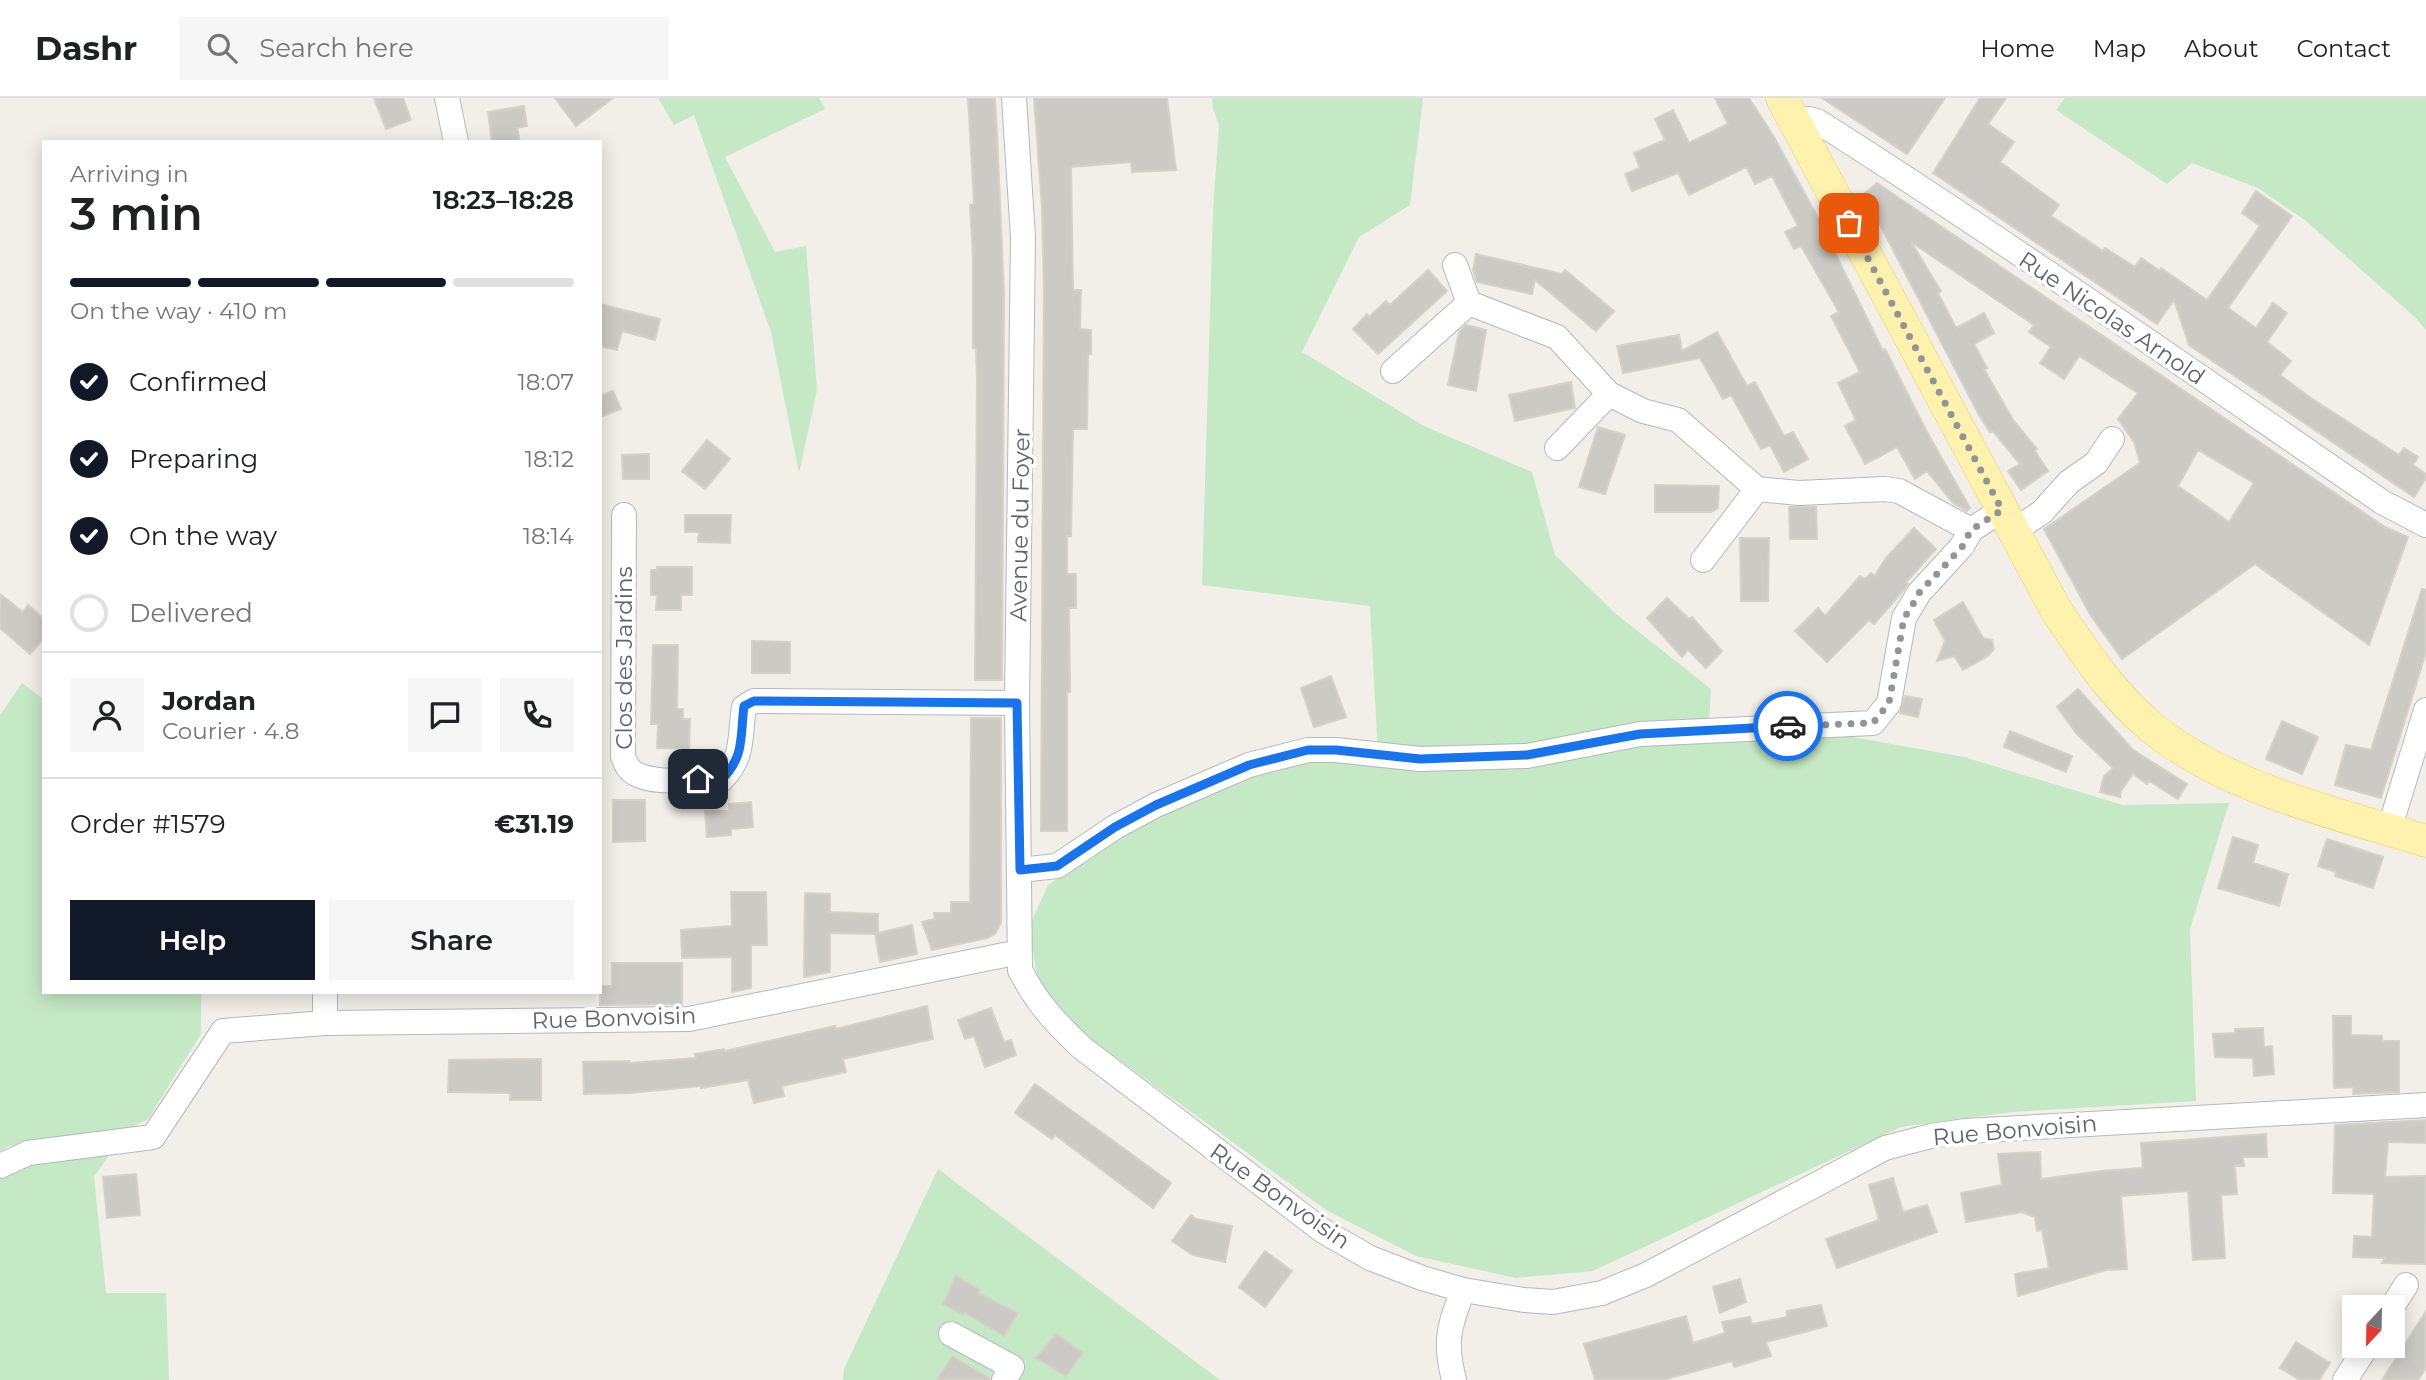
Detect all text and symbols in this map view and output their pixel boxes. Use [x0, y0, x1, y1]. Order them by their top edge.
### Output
search box [179, 17, 669, 80]
text: Dashr [35, 28, 137, 68]
icon: search [203, 29, 241, 67]
text: Search here [259, 32, 414, 64]
text: Home [1980, 34, 2055, 63]
text: Map [2093, 34, 2146, 63]
text: About [2184, 34, 2258, 63]
text: Contact [2296, 34, 2391, 63]
text: Arriving in [70, 160, 189, 188]
text: 18:23–18:28 [433, 184, 574, 216]
text: 3 min [70, 185, 203, 242]
pin [1819, 193, 1879, 253]
icon: bag [1830, 204, 1868, 242]
street label: Rue Nicolas Arnold [2014, 245, 2210, 391]
text: On the way · 410 m [70, 297, 287, 325]
icon: check [70, 363, 108, 401]
text: Confirmed [129, 366, 268, 398]
text: 18:07 [518, 368, 574, 396]
street label: Avenue du Foyer [1004, 428, 1036, 622]
icon: check [70, 440, 108, 478]
text: Preparing [129, 443, 258, 475]
text: 18:12 [525, 445, 574, 473]
icon: check [70, 517, 108, 555]
text: On the way [129, 520, 277, 552]
text: 18:14 [523, 522, 574, 550]
street label: Clos des Jardins [610, 566, 638, 750]
text: Delivered [129, 597, 253, 629]
button: person [70, 678, 144, 752]
button: chat [408, 678, 482, 752]
button: phone [500, 678, 574, 752]
text: Jordan [162, 685, 256, 717]
courier [1753, 691, 1823, 761]
icon: car [1769, 707, 1807, 745]
text: Courier · 4.8 [162, 717, 299, 745]
pin [668, 749, 728, 809]
icon: home [679, 760, 717, 798]
text: Order #1579 [70, 808, 225, 840]
text: €31.19 [494, 808, 574, 840]
button: Help [70, 900, 315, 980]
button: Share [329, 900, 574, 980]
street label: Rue Bonvoisin [531, 1001, 697, 1035]
street label: Rue Bonvoisin [1932, 1109, 2098, 1151]
street label: Rue Bonvoisin [1204, 1137, 1356, 1255]
north arrow [2342, 1295, 2404, 1358]
map controls [2342, 1295, 2405, 1358]

